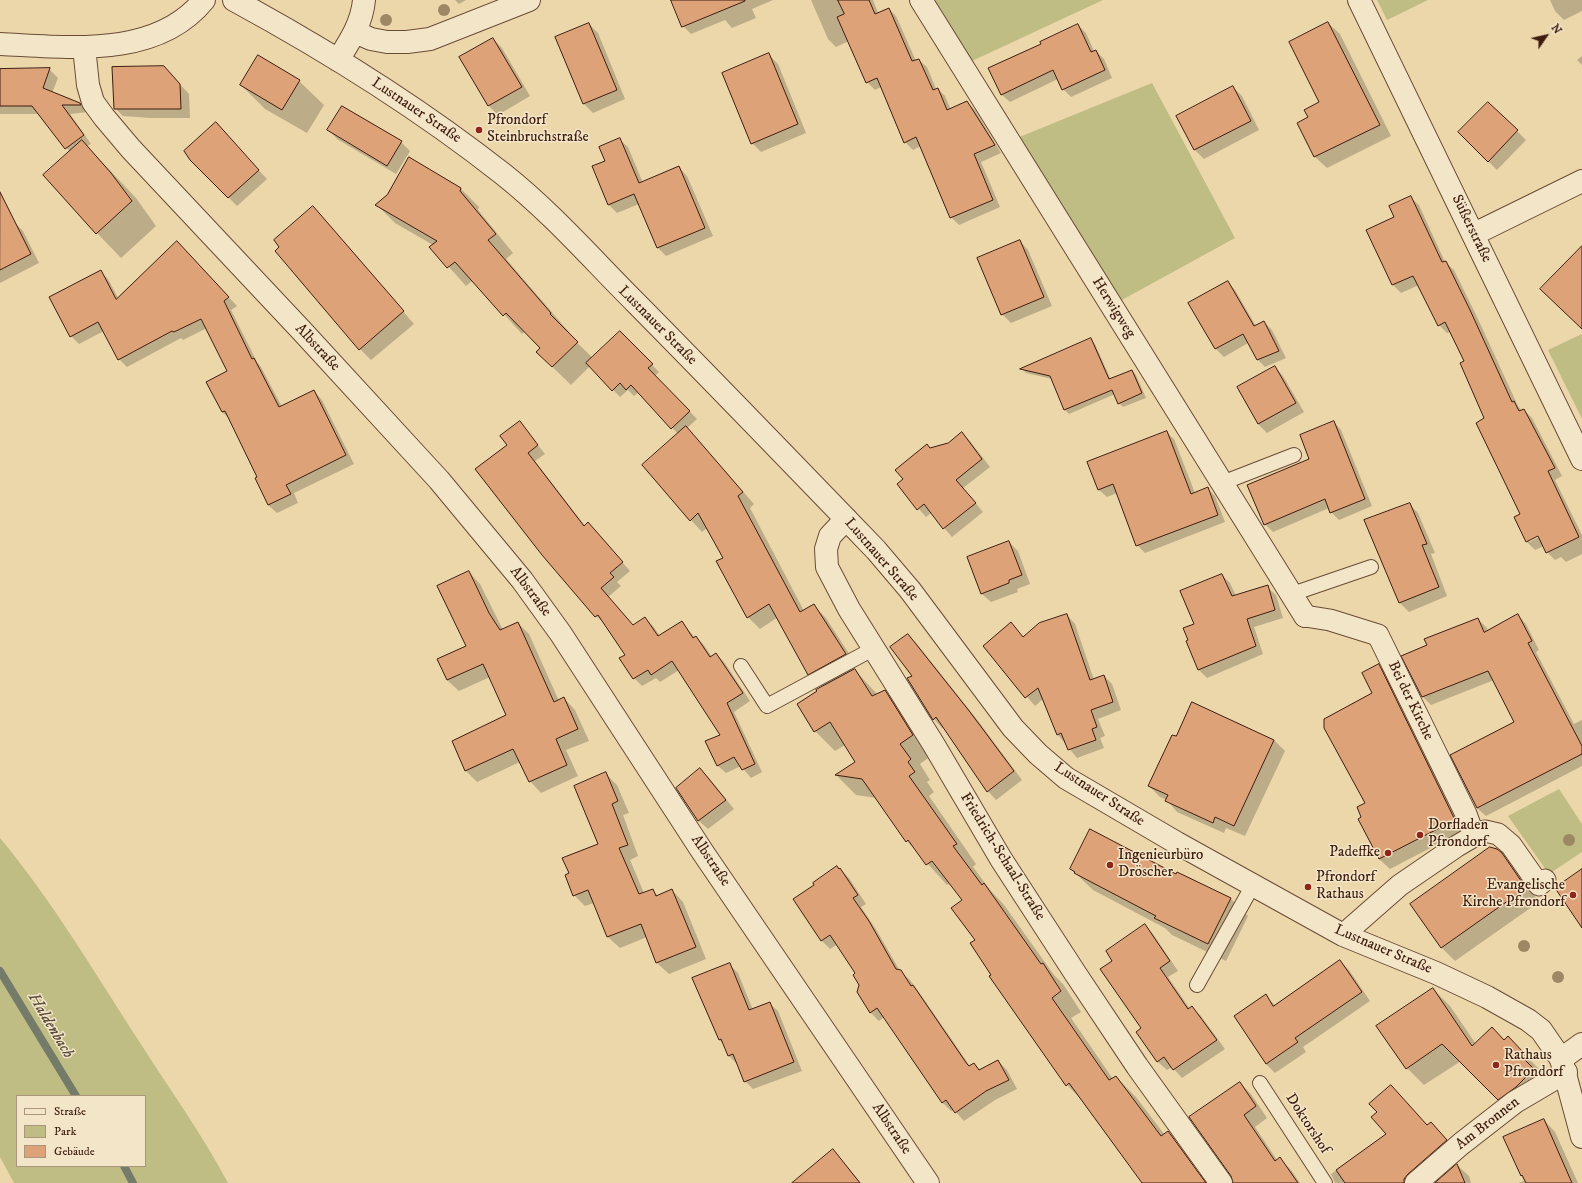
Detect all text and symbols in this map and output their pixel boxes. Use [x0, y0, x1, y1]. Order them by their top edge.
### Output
north arrow [1526, 16, 1566, 56]
text: N [1548, 22, 1564, 37]
street label: Lustnauer Straße [368, 74, 464, 148]
place label: Pfrondorf Steinbruchstraße [487, 112, 589, 147]
marker: Pfrondorf Steinbruchstraße [474, 125, 484, 135]
street label: Süßerstraße [1447, 192, 1495, 266]
street label: Herwigweg [1087, 274, 1139, 342]
street label: Lustnauer Straße [614, 283, 700, 369]
street label: Albstraße [291, 321, 343, 375]
street label: Lustnauer Straße [840, 515, 922, 605]
street label: Albstraße [505, 563, 555, 621]
street label: Bei der Kirche [1383, 659, 1437, 743]
street label: Lustnauer Straße [1050, 759, 1148, 831]
street label: Friedrich-Schaal-Straße [955, 790, 1049, 924]
place label: Dorfladen Pfrondorf [1428, 817, 1488, 852]
marker: Dorfladen Pfrondorf [1415, 830, 1425, 840]
street label: Albstraße [686, 832, 734, 890]
place label: Padeffke [1329, 844, 1380, 862]
place label: Ingenieurbüro Dröscher [1118, 847, 1203, 882]
marker: Padeffke [1383, 848, 1393, 858]
marker: Ingenieurbüro Dröscher [1105, 860, 1115, 870]
place label: Pfrondorf Rathaus [1316, 869, 1375, 904]
place label: Evangelische Kirche Pfrondorf [1462, 877, 1565, 912]
marker: Pfrondorf Rathaus [1303, 882, 1313, 892]
marker: Evangelische Kirche Pfrondorf [1568, 890, 1578, 900]
street label: Lustnauer Straße [1332, 921, 1434, 979]
water label: Haldenbach [23, 990, 77, 1062]
place label: Rathaus Pfrondorf [1504, 1047, 1563, 1082]
marker: Rathaus Pfrondorf [1491, 1060, 1501, 1070]
street label: Doktorshof [1281, 1090, 1333, 1158]
street label: Am Bronnen [1453, 1094, 1523, 1154]
legend [16, 1095, 146, 1167]
street label: Albstraße [867, 1100, 915, 1158]
text: Straße [54, 1104, 86, 1119]
text: Park [54, 1124, 76, 1139]
text: Gebäude [54, 1144, 95, 1159]

